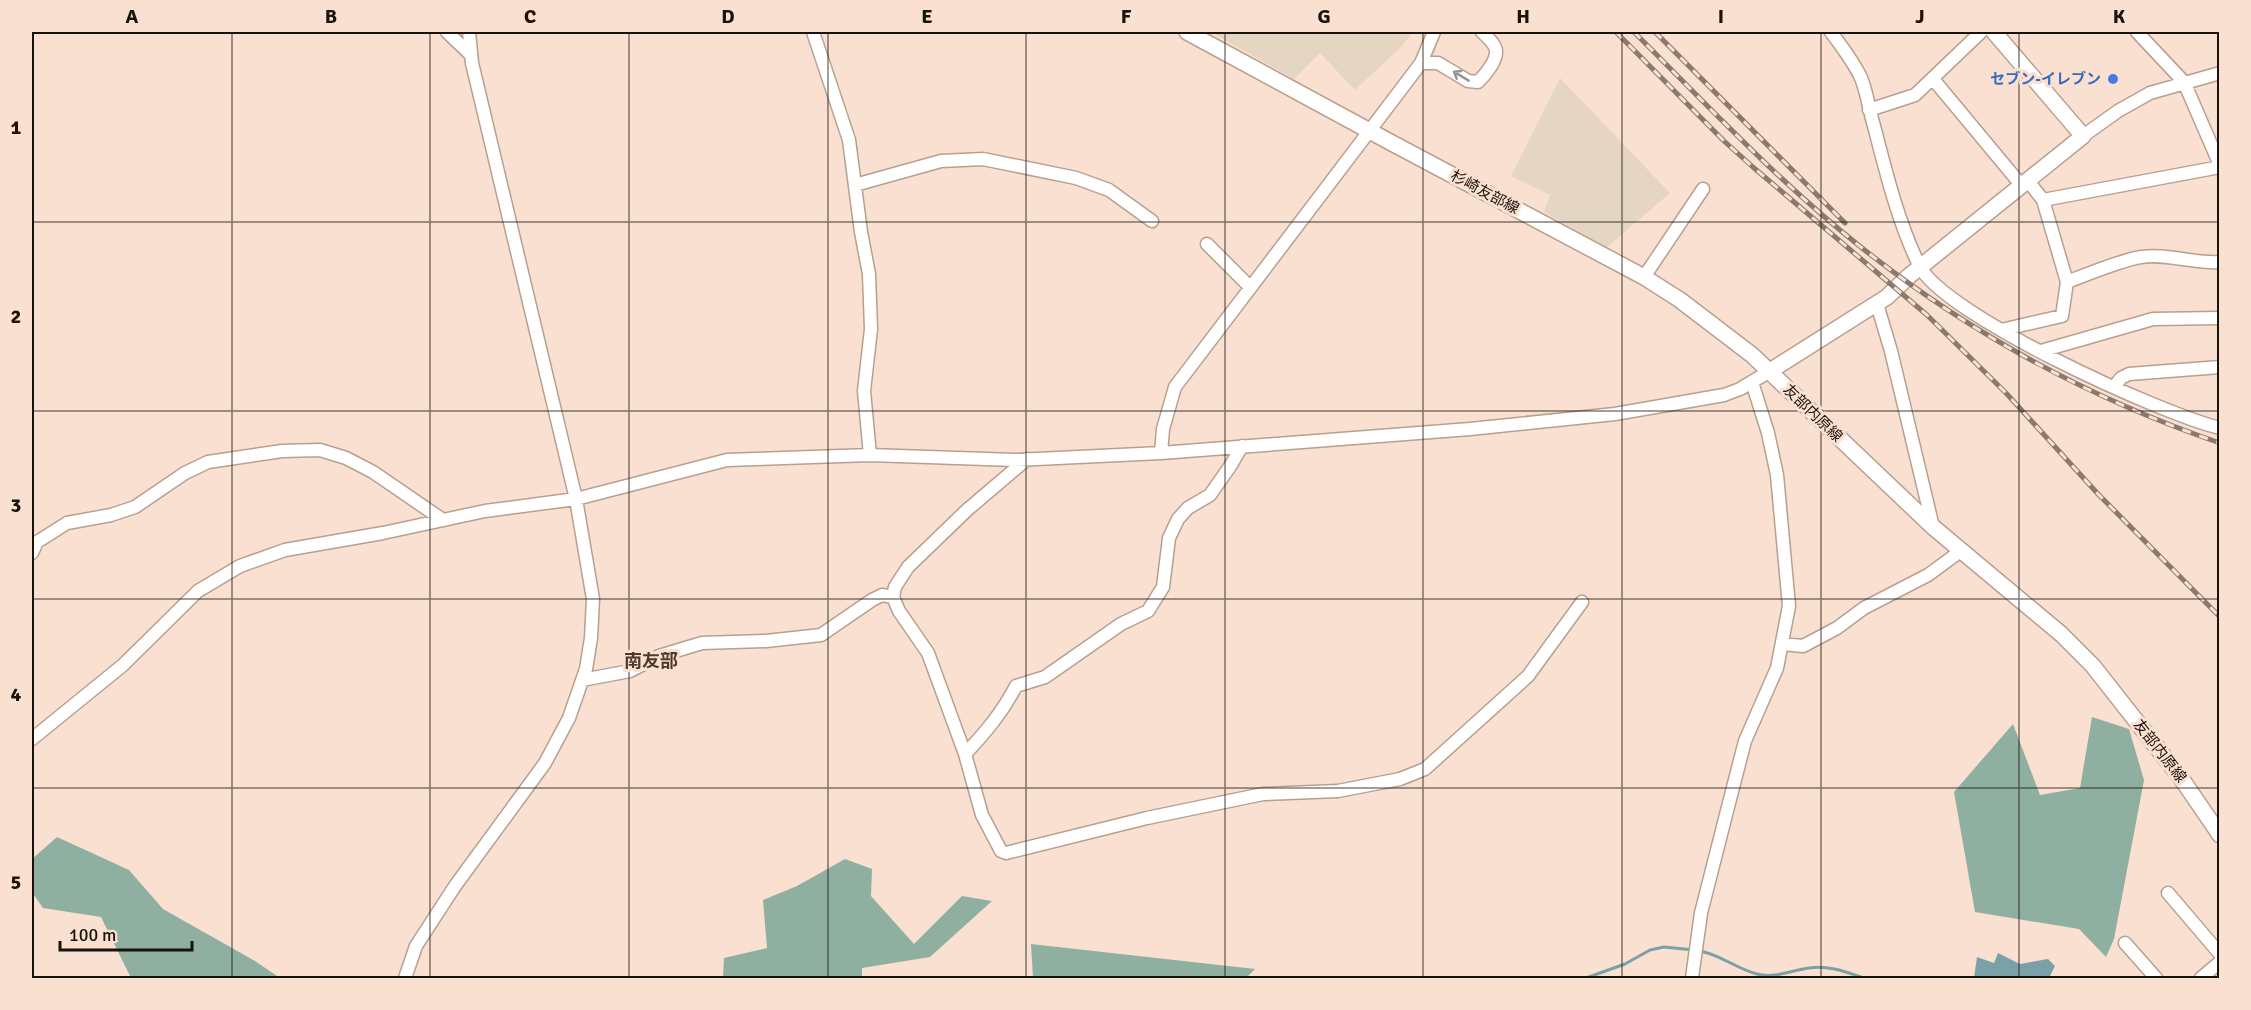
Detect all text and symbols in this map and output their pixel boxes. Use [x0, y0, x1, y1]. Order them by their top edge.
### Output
text: A [126, 4, 139, 29]
text: B [325, 4, 337, 29]
text: C [524, 4, 536, 29]
text: D [721, 4, 735, 29]
text: E [921, 4, 933, 29]
text: F [1121, 4, 1132, 29]
text: G [1317, 4, 1331, 29]
text: H [1516, 4, 1530, 29]
text: I [1718, 4, 1724, 29]
text: J [1915, 4, 1925, 29]
text: K [2113, 4, 2126, 29]
one-way arrow [1453, 70, 1470, 82]
place label: セブン-イレブン [1990, 70, 2101, 88]
marker: セブン-イレブン [2106, 72, 2120, 86]
text: 1 [11, 115, 22, 140]
street label: 杉崎友部線 [1448, 166, 1522, 218]
text: 2 [11, 304, 21, 329]
street label: 友部内原線 [1780, 380, 1846, 446]
text: 3 [11, 493, 21, 518]
district label: 南友部 [624, 650, 678, 672]
text: 4 [11, 682, 22, 707]
street label: 友部内原線 [2130, 716, 2190, 786]
text: 5 [11, 870, 21, 895]
scale bar [60, 914, 192, 952]
text: 100 m [69, 924, 116, 946]

